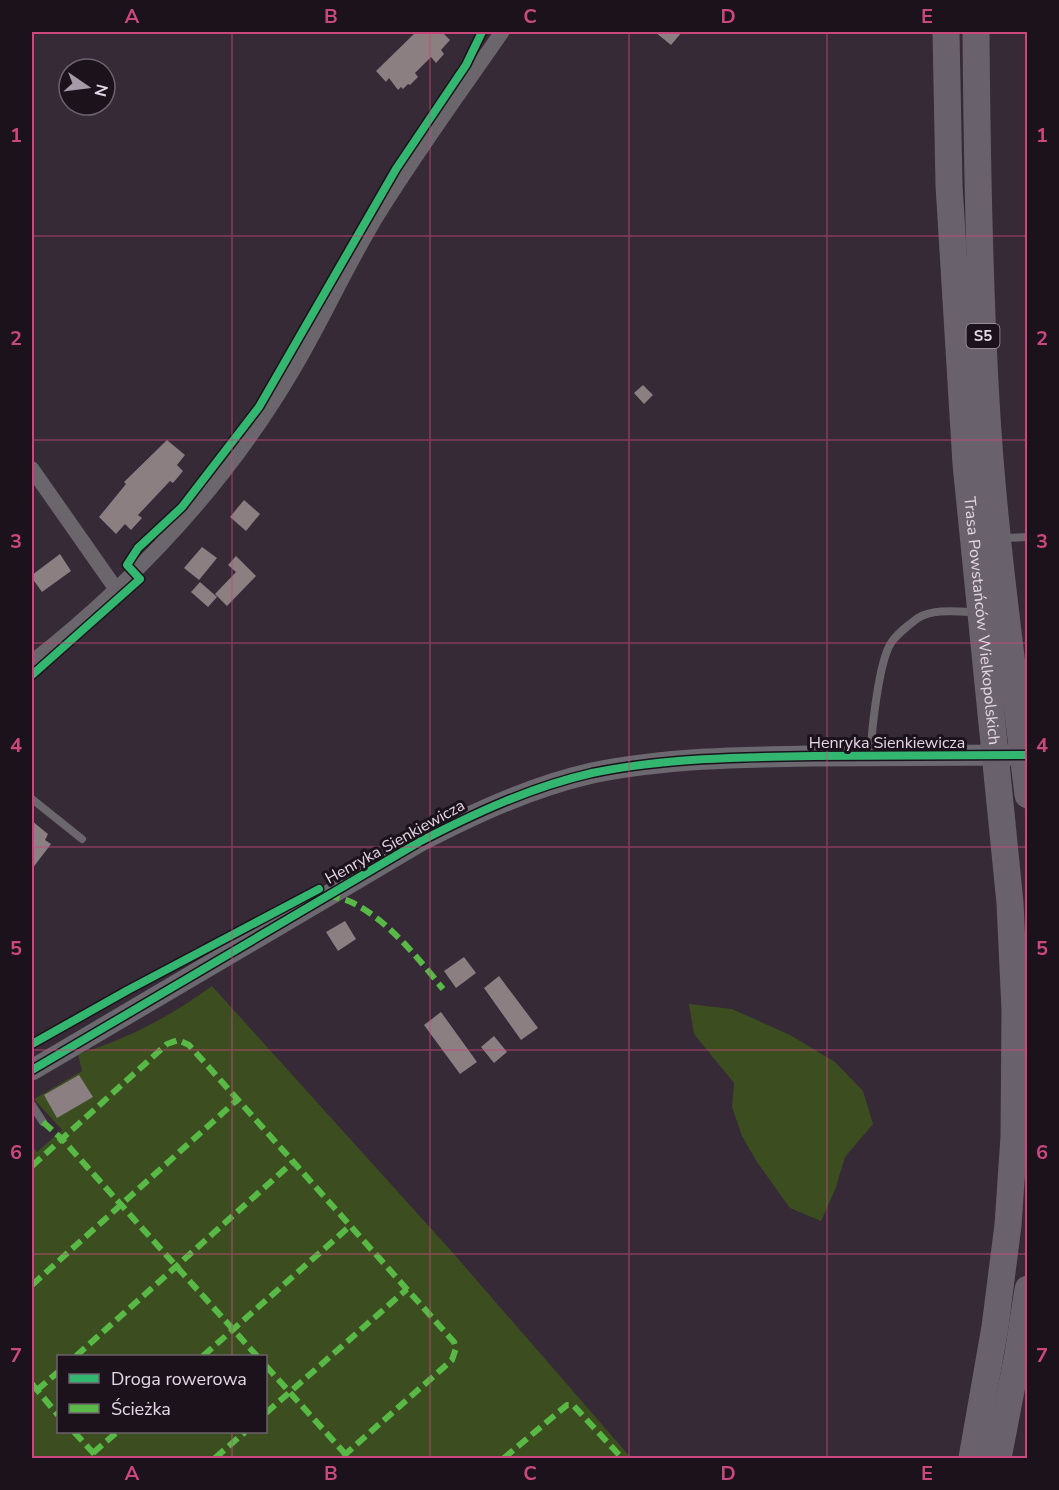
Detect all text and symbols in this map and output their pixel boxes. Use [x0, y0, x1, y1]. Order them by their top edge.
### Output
text: A [125, 3, 140, 30]
text: B [324, 3, 338, 30]
text: C [523, 3, 537, 30]
text: D [720, 3, 736, 30]
text: E [921, 3, 933, 30]
north arrow [57, 57, 117, 117]
text: N [88, 82, 113, 99]
text: 1 [10, 122, 22, 149]
text: 1 [1036, 122, 1048, 149]
road number: S5 [966, 324, 1000, 348]
text: 2 [10, 325, 22, 352]
text: 2 [1036, 325, 1048, 352]
street label: Trasa Powstańców Wielkopolskich [958, 496, 1005, 746]
text: 3 [10, 528, 22, 555]
text: 3 [1036, 528, 1048, 555]
text: 4 [10, 732, 22, 759]
street label: Henryka Sienkiewicza [809, 732, 965, 754]
text: 4 [1036, 732, 1048, 759]
street label: Henryka Sienkiewicza [321, 794, 469, 890]
text: 5 [10, 935, 22, 962]
text: 5 [1036, 935, 1048, 962]
text: 6 [10, 1139, 22, 1166]
text: 6 [1036, 1139, 1048, 1166]
text: 7 [10, 1342, 22, 1369]
text: 7 [1036, 1342, 1048, 1369]
legend [57, 1355, 267, 1433]
text: Droga rowerowa [111, 1367, 247, 1391]
text: Ścieżka [111, 1397, 171, 1421]
text: A [125, 1460, 140, 1487]
text: B [324, 1460, 338, 1487]
text: C [523, 1460, 537, 1487]
text: D [720, 1460, 736, 1487]
text: E [921, 1460, 933, 1487]

